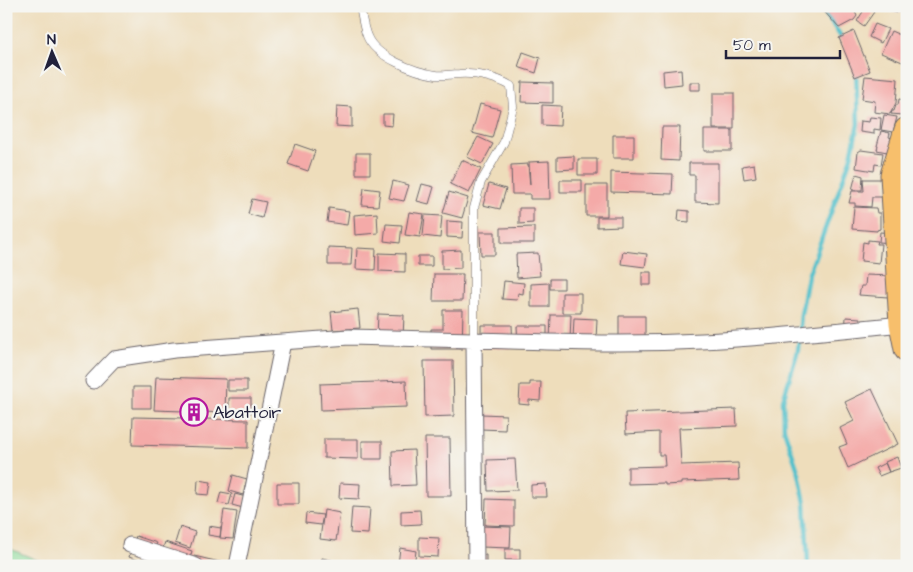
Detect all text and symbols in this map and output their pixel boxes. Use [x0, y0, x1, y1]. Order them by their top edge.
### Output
north arrow [28, 28, 78, 78]
scale bar [726, 28, 839, 60]
text: N [47, 30, 57, 50]
text: 50 m [733, 35, 771, 56]
building icon: Abattoir [179, 397, 209, 427]
place label: Abattoir [213, 400, 281, 425]

